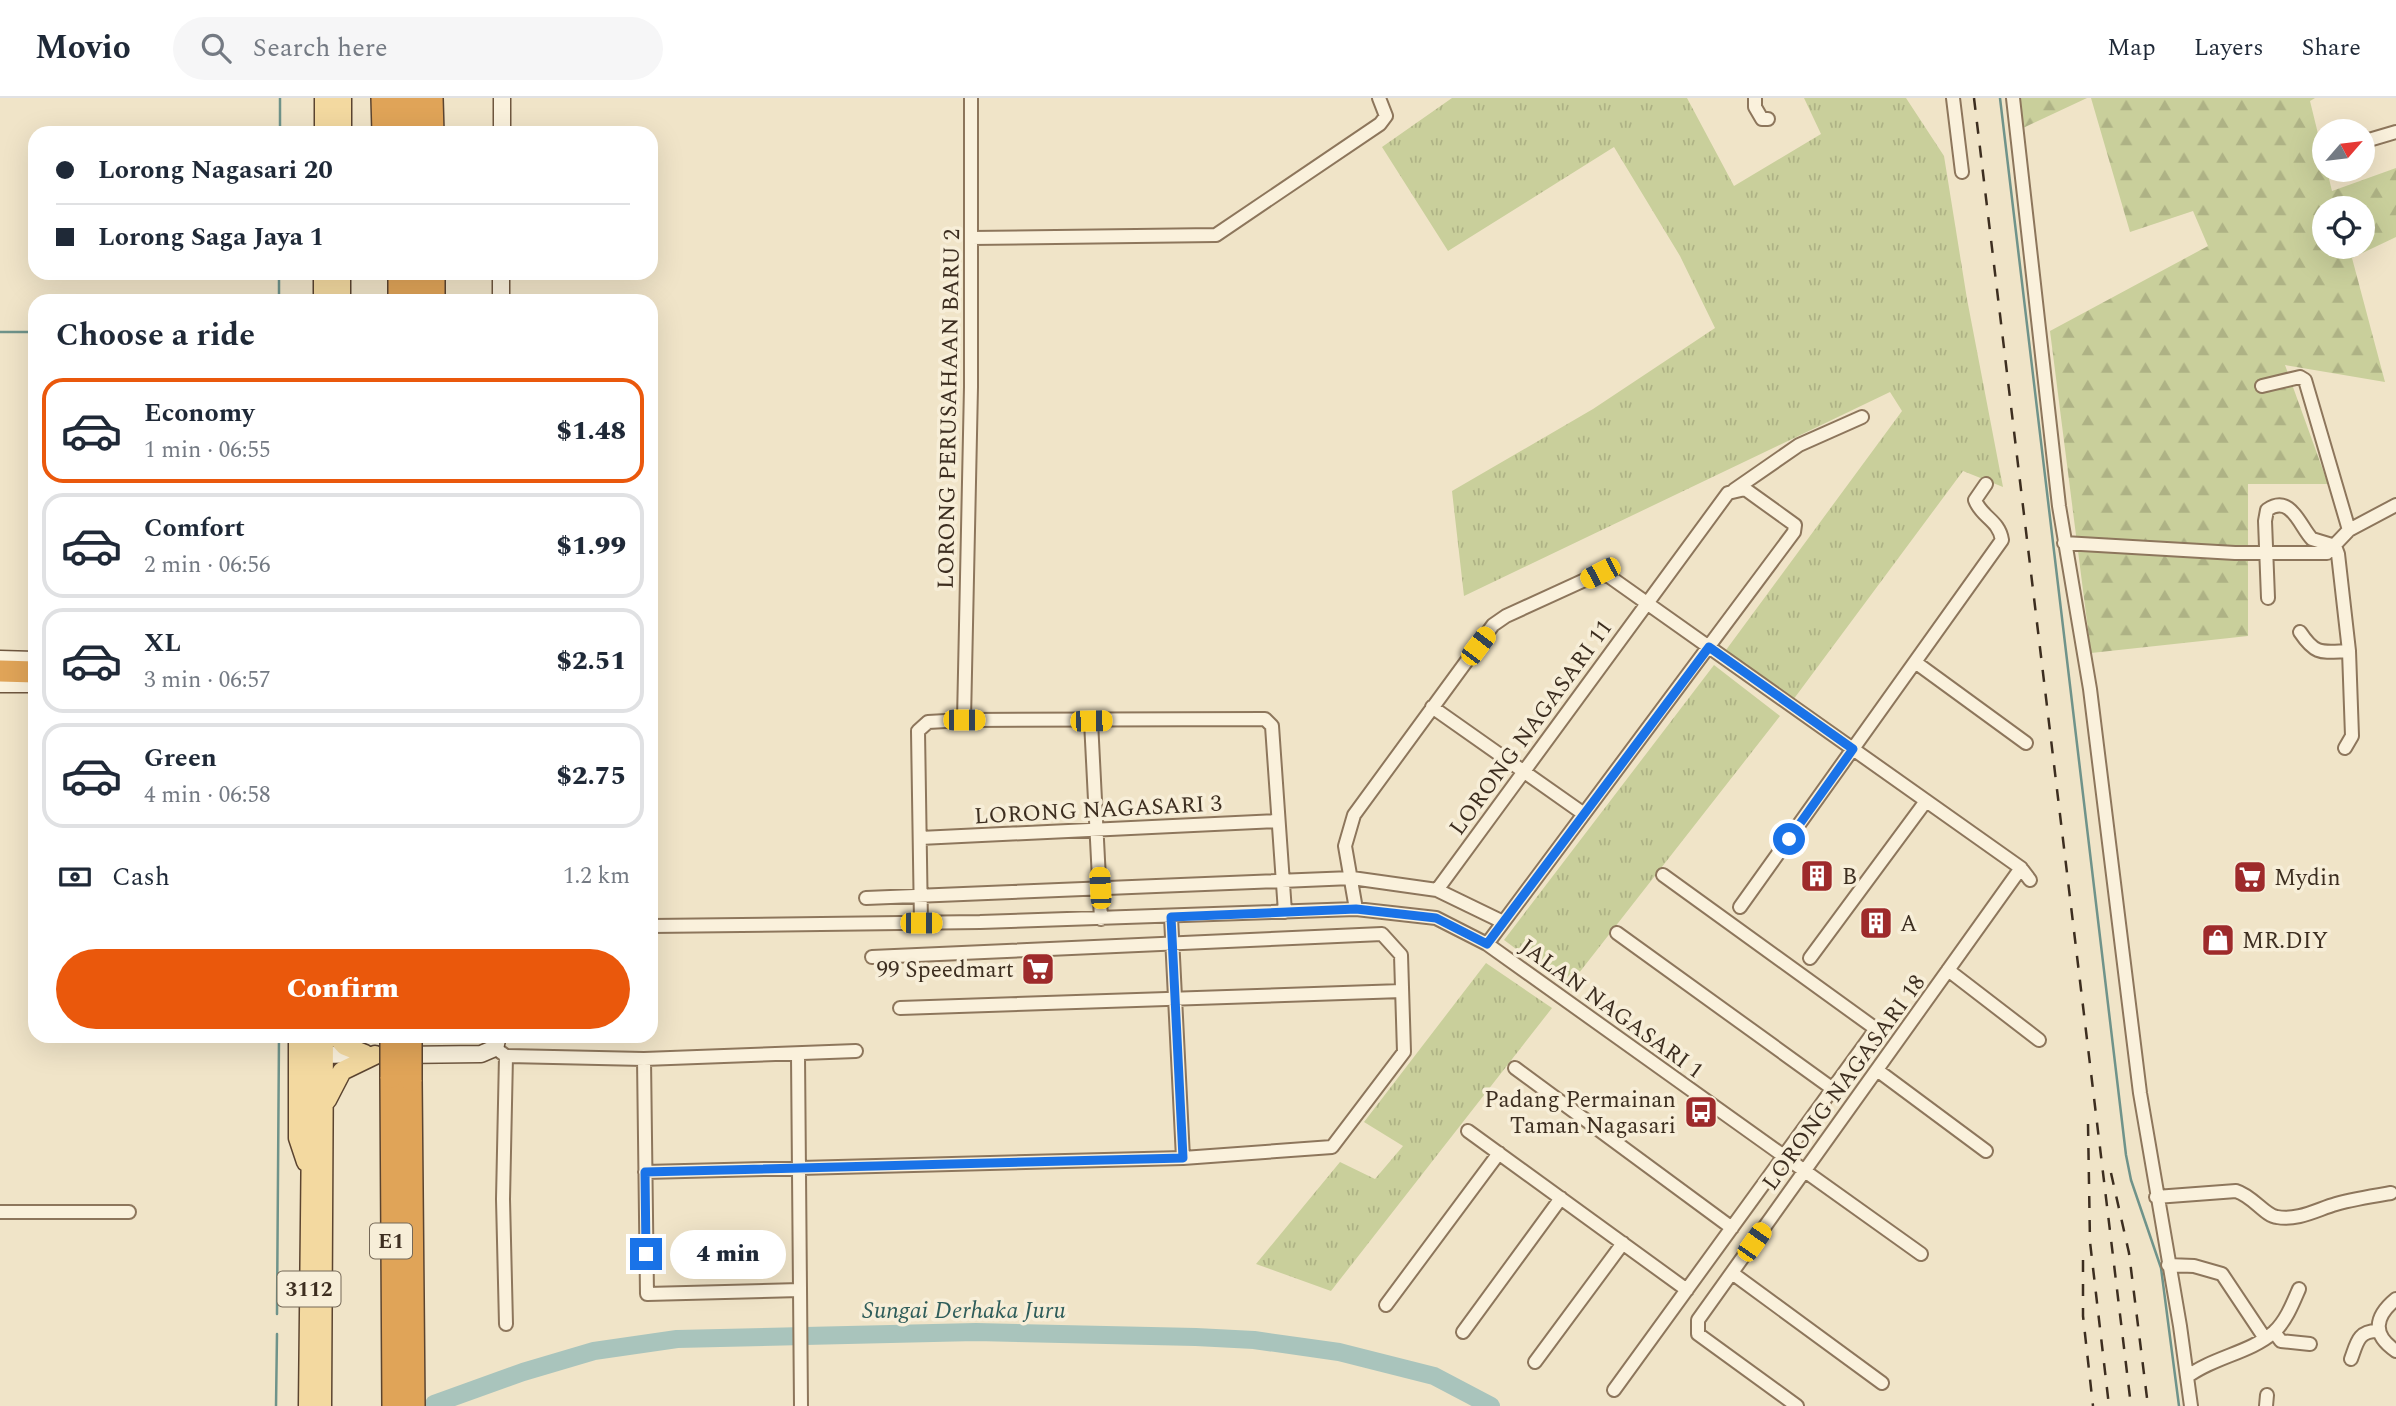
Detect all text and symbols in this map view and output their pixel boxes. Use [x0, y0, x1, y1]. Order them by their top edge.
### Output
search box [173, 17, 663, 80]
text: Movio [35, 23, 131, 73]
text: Search here [253, 28, 388, 68]
icon: search [197, 29, 235, 67]
text: Map [2107, 30, 2156, 66]
text: Layers [2194, 30, 2264, 66]
text: Share [2302, 30, 2361, 66]
north arrow [2312, 119, 2375, 182]
map controls [2312, 119, 2375, 259]
text: Lorong Nagasari 20 [98, 150, 333, 190]
button: locate [2312, 196, 2375, 259]
text: Lorong Saga Jaya 1 [98, 217, 324, 257]
street label: LORONG PERUSAHAAN BARU 2 [929, 229, 970, 589]
text: Choose a ride [56, 311, 255, 360]
text: Economy [144, 393, 254, 433]
icon: car [60, 399, 123, 462]
text: $1.48 [556, 411, 626, 451]
text: 1 min · 06:55 [144, 433, 271, 468]
text: Comfort [144, 508, 245, 548]
icon: car [60, 514, 123, 577]
text: $1.99 [556, 526, 626, 566]
text: 2 min · 06:56 [144, 548, 271, 583]
car [1577, 554, 1624, 592]
street label: LORONG NAGASARI 11 [1441, 613, 1622, 843]
text: XL [144, 623, 181, 663]
car [1457, 623, 1500, 669]
icon: car [60, 629, 123, 692]
text: $2.51 [556, 641, 626, 681]
text: 3 min · 06:57 [144, 663, 271, 698]
car [944, 710, 986, 731]
car [1070, 710, 1113, 732]
text: Green [144, 738, 217, 778]
icon: car [60, 744, 123, 807]
text: $2.75 [556, 756, 626, 796]
text: 4 min · 06:58 [144, 778, 271, 813]
street label: LORONG NAGASARI 3 [973, 787, 1223, 834]
route start [1773, 823, 1805, 855]
text: Cash [112, 857, 170, 897]
building icon: B [1798, 857, 1836, 895]
icon: cash [56, 858, 94, 896]
supermarket icon: Mydin [2231, 858, 2269, 896]
text: 1.2 km [563, 859, 630, 894]
place label: B [1842, 860, 1857, 895]
place label: Mydin [2274, 861, 2341, 896]
car [1089, 866, 1112, 910]
building icon: A [1857, 904, 1895, 942]
place label: A [1900, 907, 1917, 942]
car [901, 913, 943, 934]
shop icon: MR.DIY [2199, 921, 2237, 959]
place label: MR.DIY [2242, 924, 2328, 959]
street label: JALAN NAGASARI 1 [1512, 930, 1710, 1088]
button: Confirm [56, 949, 630, 1029]
supermarket icon: 99 Speedmart [1019, 950, 1057, 988]
place label: 99 Speedmart [877, 953, 1014, 988]
street label: LORONG NAGASARI 18 [1754, 968, 1935, 1198]
place label: Padang Permainan Taman Nagasari [1484, 1083, 1676, 1144]
bus stop icon: Padang Permainan Taman Nagasari [1682, 1093, 1720, 1131]
car [1734, 1219, 1775, 1265]
road number: E1 [370, 1224, 412, 1258]
callout: 4 min [670, 1230, 786, 1278]
text: 4 min [696, 1237, 760, 1272]
route end [630, 1238, 662, 1270]
road number: 3112 [278, 1272, 340, 1306]
water label: Sungai Derhaka Juru [862, 1293, 1066, 1329]

